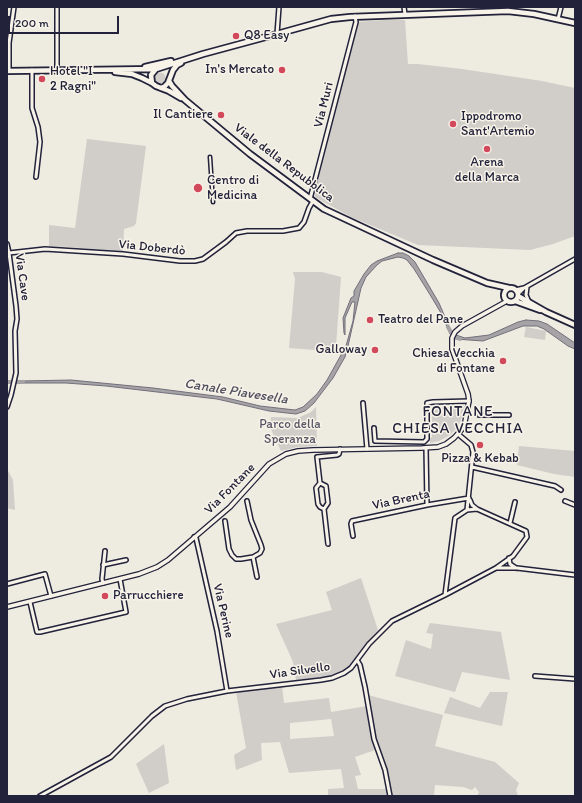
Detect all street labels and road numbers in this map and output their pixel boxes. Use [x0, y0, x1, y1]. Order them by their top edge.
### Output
street label: Via Muri [311, 81, 337, 129]
street label: Viale della Repubblica [231, 120, 337, 206]
street label: Via Doberdò [118, 237, 186, 259]
street label: Via Cave [11, 252, 33, 302]
street label: Via Fontane [201, 460, 259, 518]
street label: Via Brenta [371, 486, 431, 514]
street label: Via Perine [209, 582, 237, 640]
street label: Via Silvello [269, 659, 331, 683]

